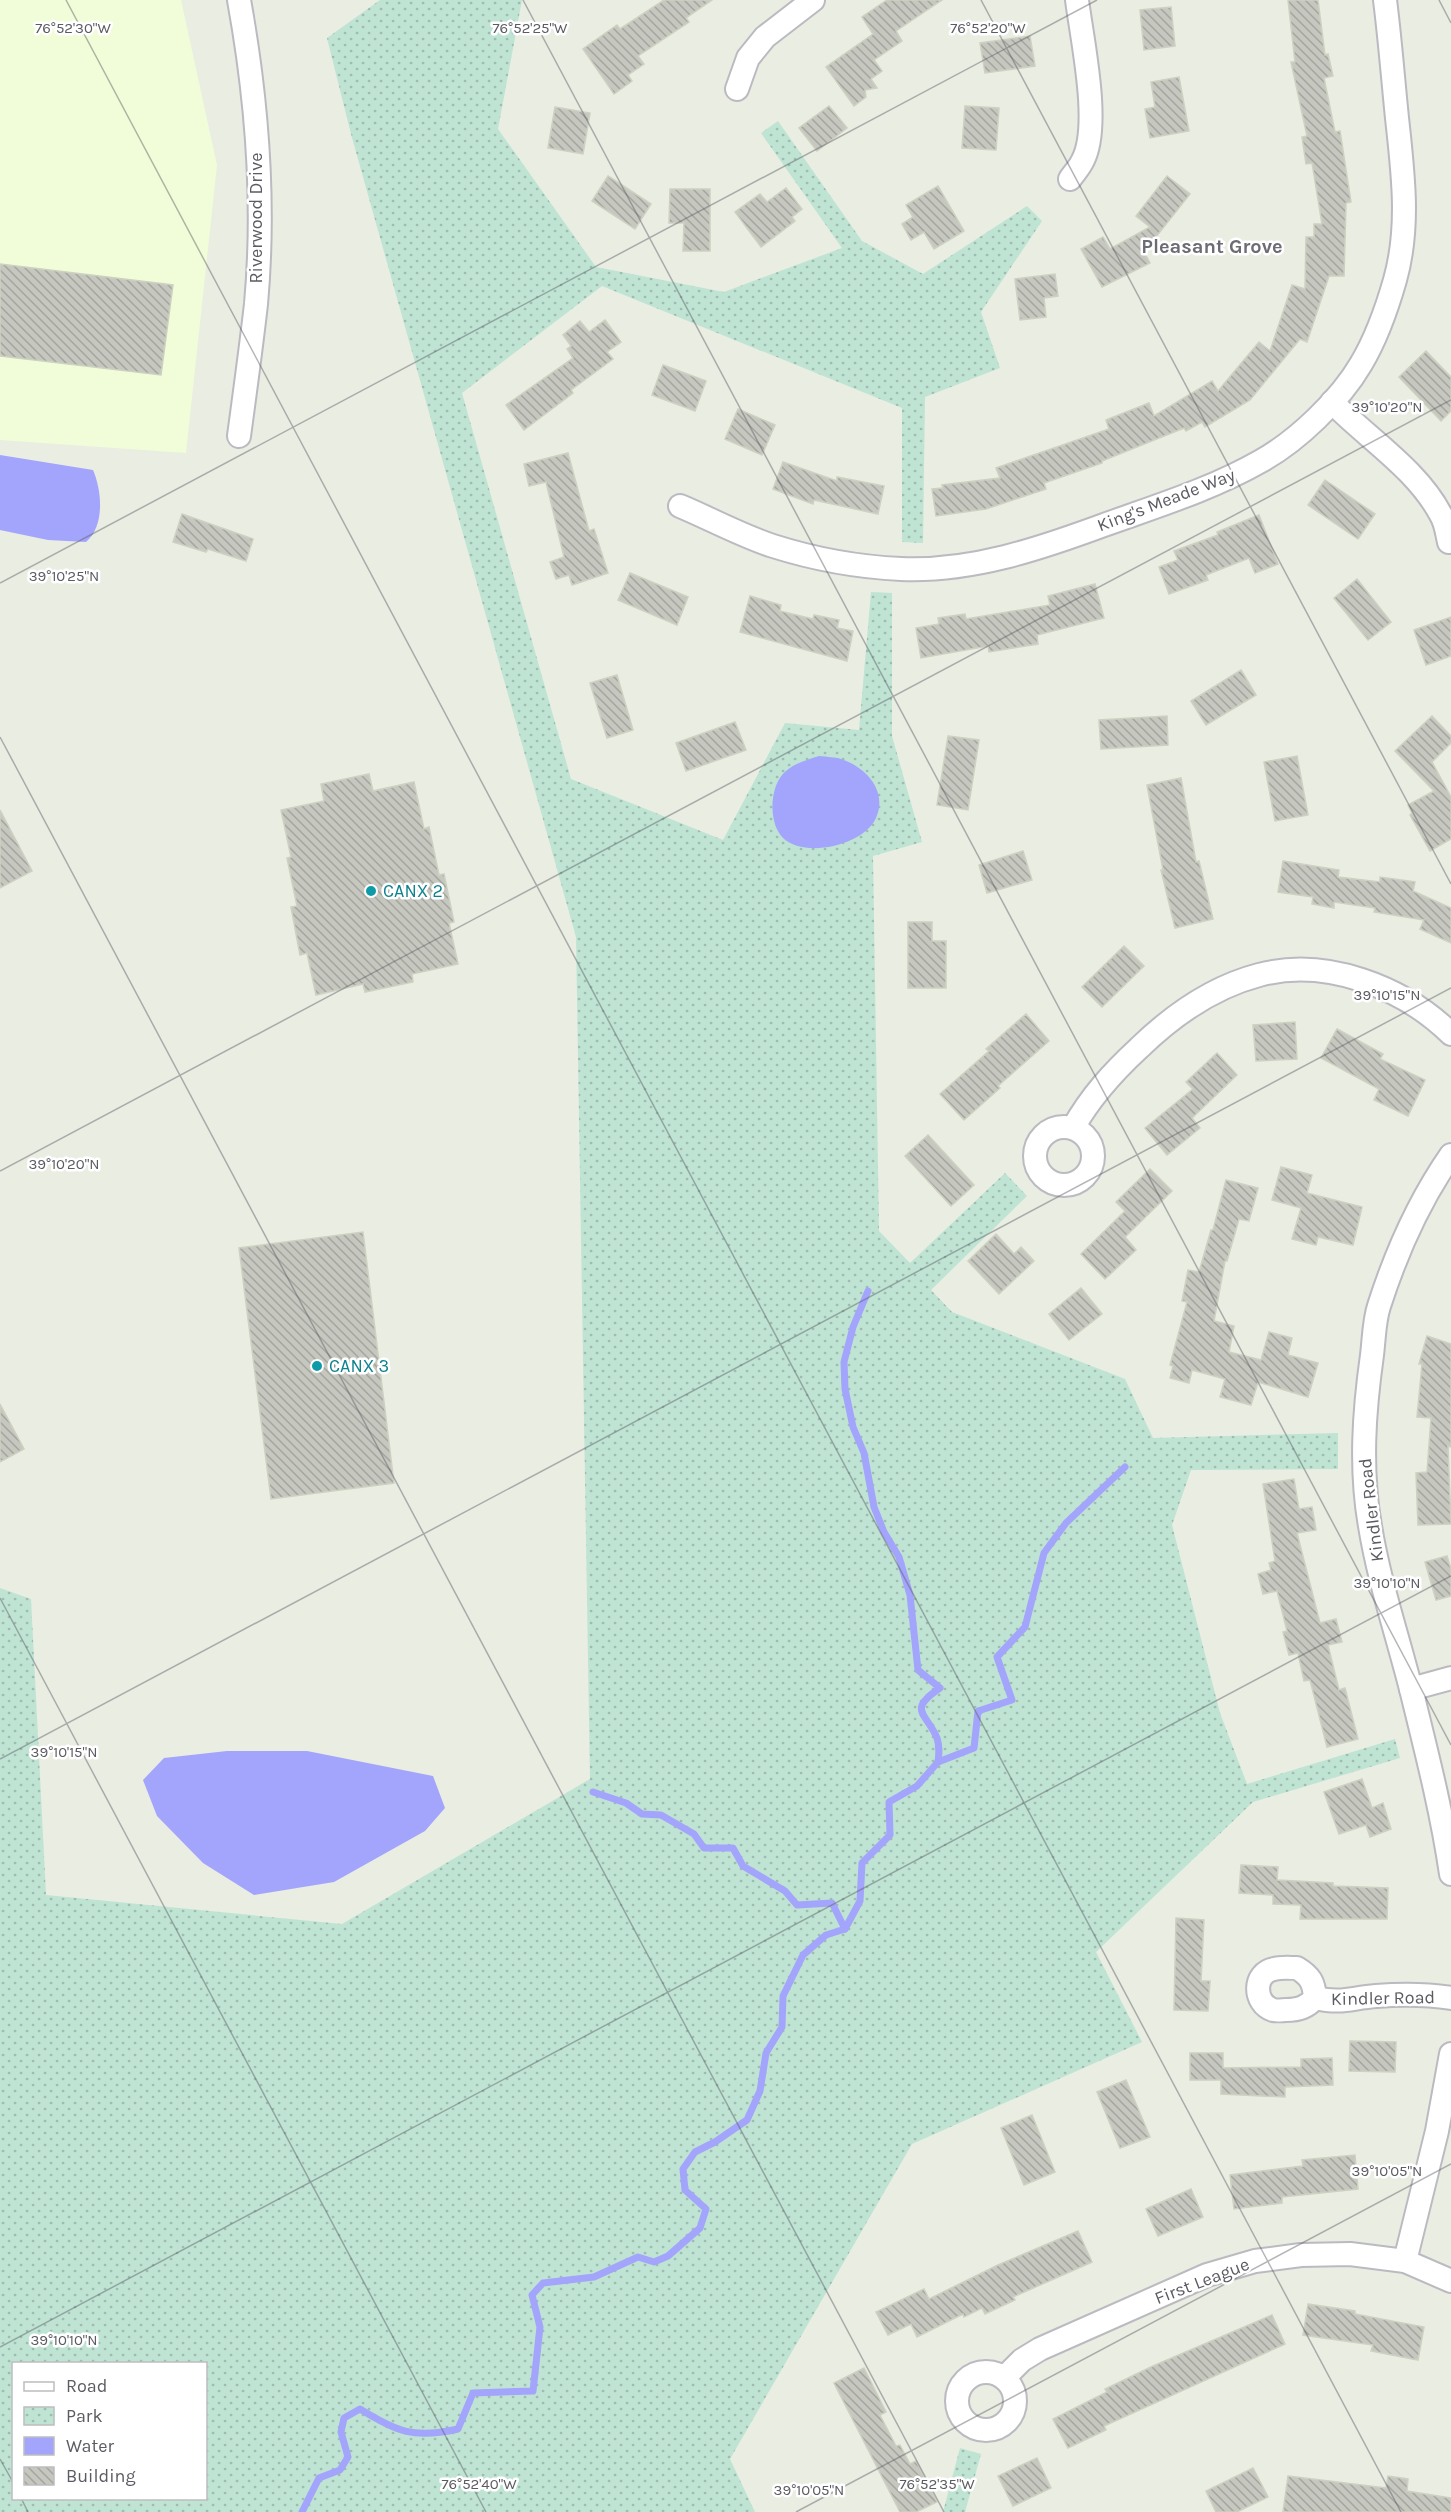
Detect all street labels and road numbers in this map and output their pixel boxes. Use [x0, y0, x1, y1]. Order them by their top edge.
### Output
street label: Riverwood Drive [245, 153, 267, 283]
street label: King's Meade Way [1094, 463, 1239, 536]
street label: Kindler Road [1354, 1457, 1388, 1563]
street label: Kindler Road [1331, 1986, 1435, 2010]
street label: First League [1152, 2253, 1252, 2309]

